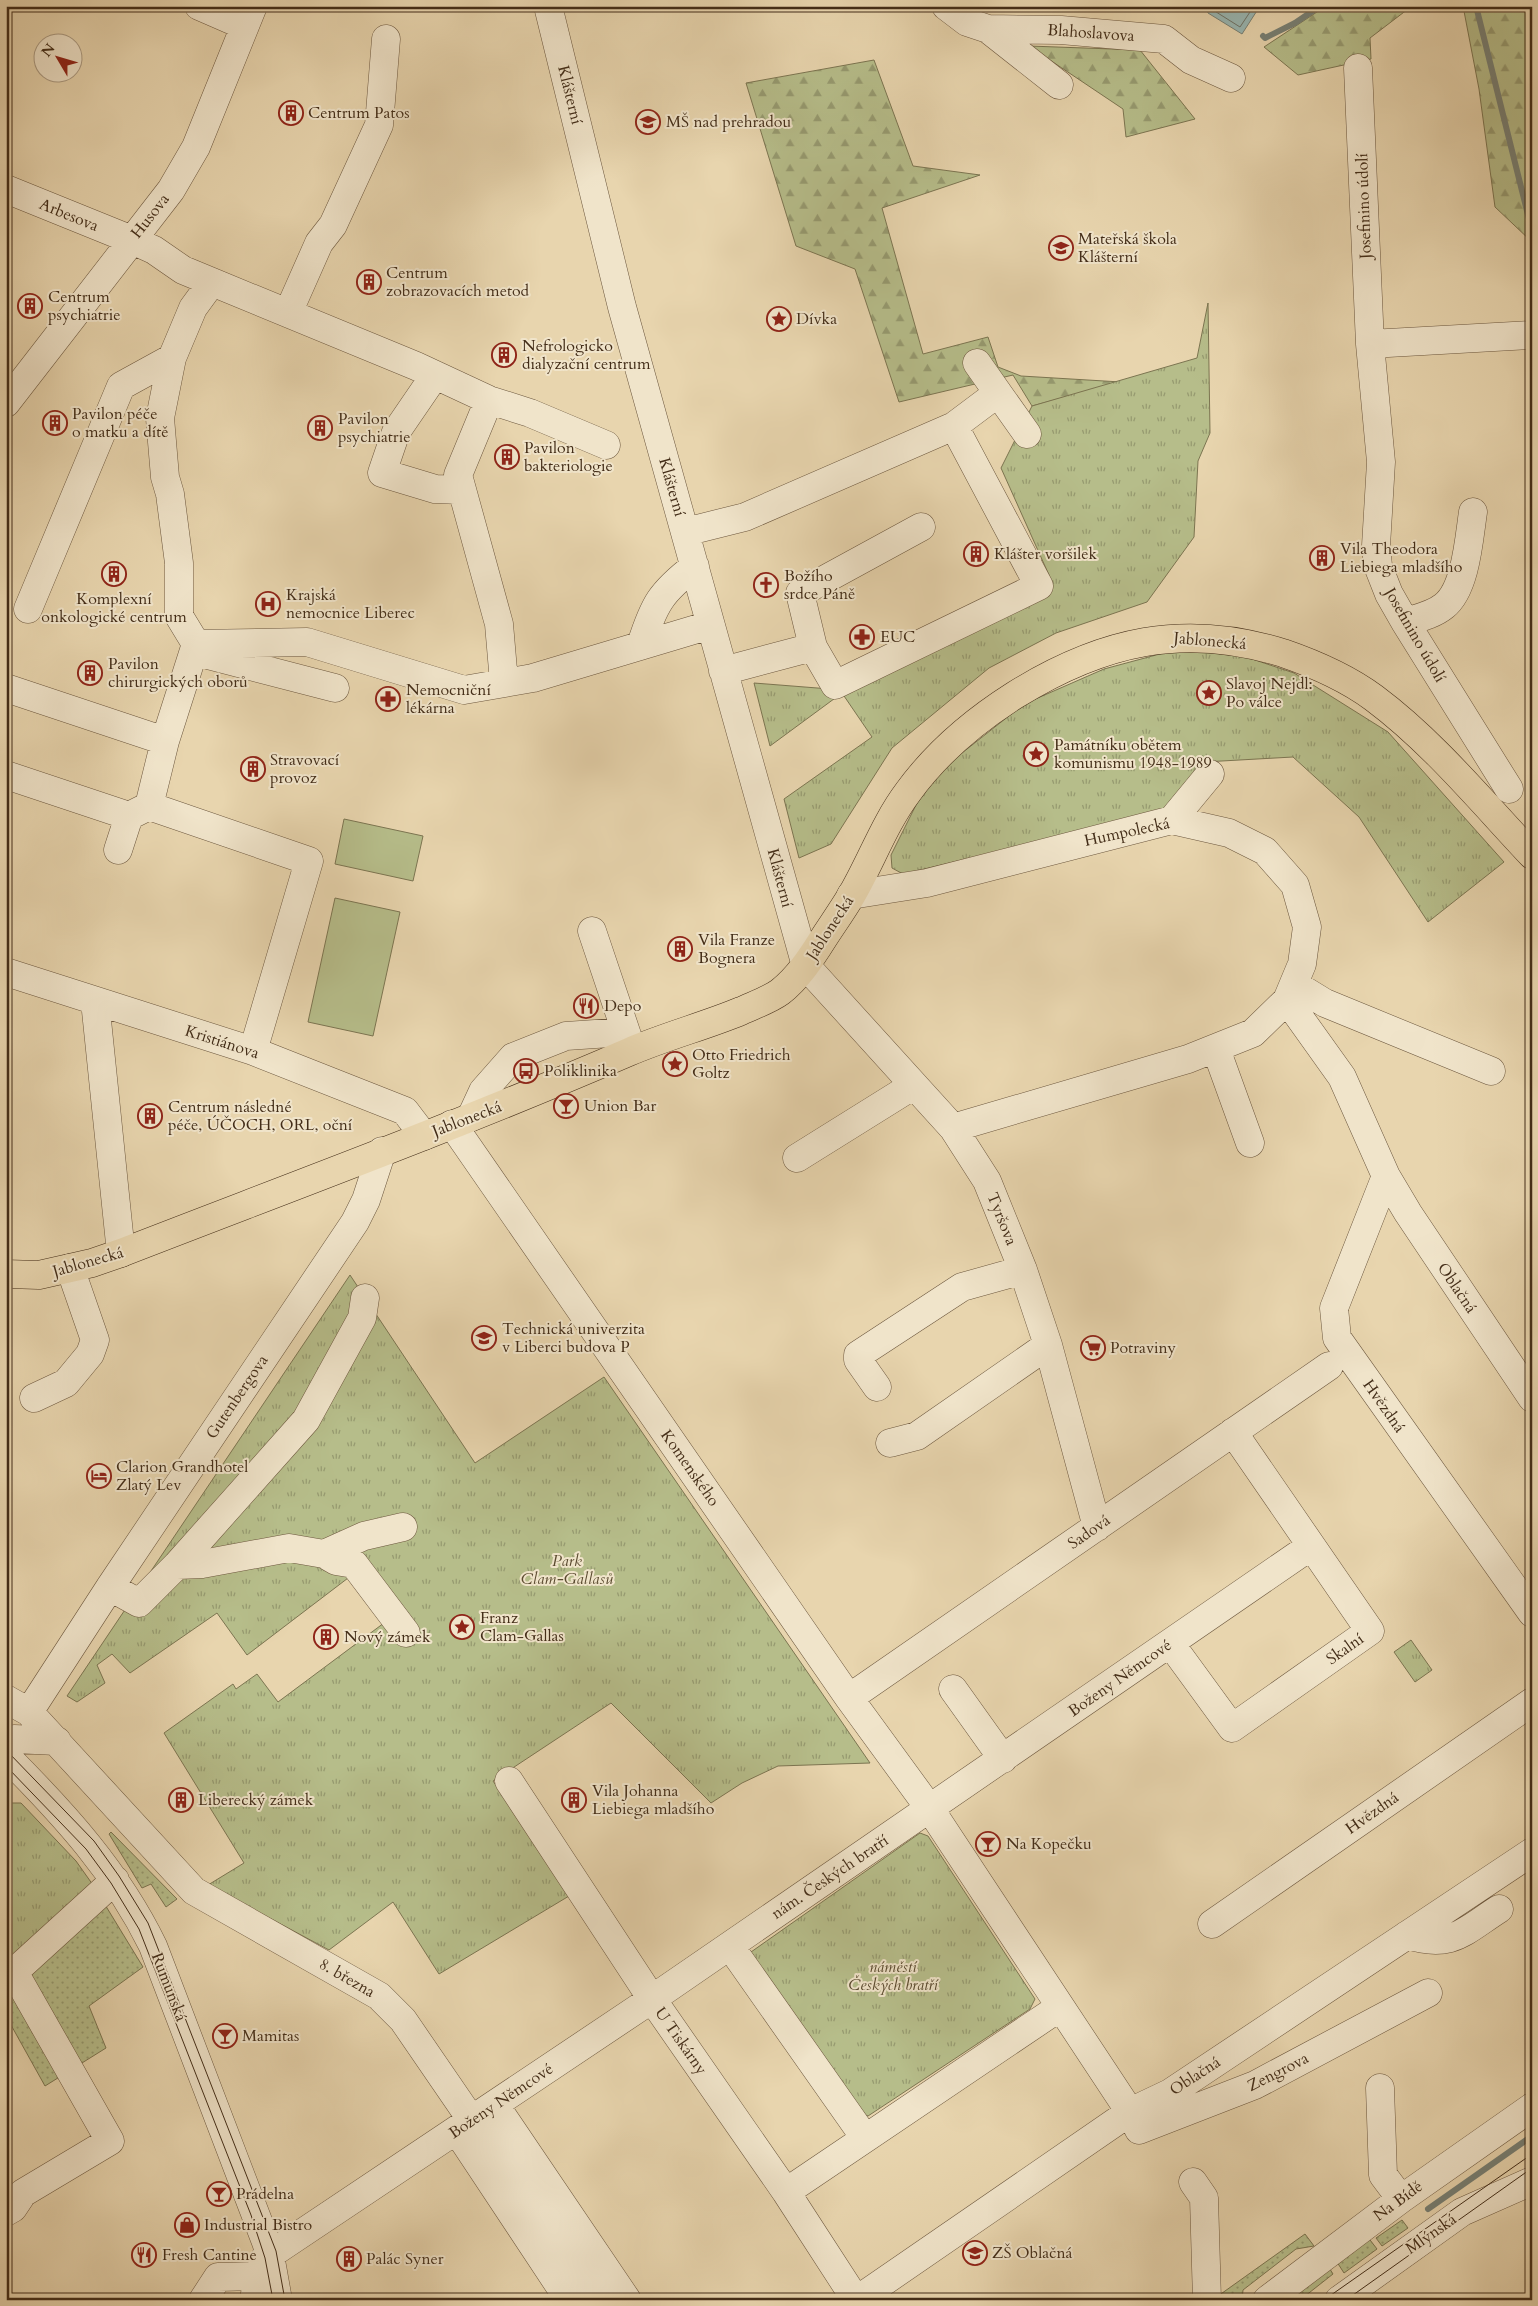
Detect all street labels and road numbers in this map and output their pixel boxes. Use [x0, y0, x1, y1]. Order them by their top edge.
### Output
street label: Blahoslavova [1047, 19, 1135, 47]
street label: Klášterní [552, 63, 588, 127]
street label: Josefinino údolí [1351, 152, 1377, 261]
street label: Husova [126, 189, 174, 243]
street label: Arbesova [36, 193, 102, 237]
street label: Klášterní [653, 455, 691, 519]
street label: Josefinino údolí [1378, 582, 1451, 687]
street label: Jablonecká [1171, 627, 1247, 655]
street label: Humpolecká [1082, 812, 1172, 852]
street label: Klášterní [762, 846, 799, 910]
street label: Jablonecká [800, 891, 859, 966]
street label: Kristiánova [182, 1020, 262, 1064]
street label: Jablonecká [427, 1096, 505, 1143]
street label: Tyršova [981, 1189, 1023, 1249]
street label: Jablonecká [48, 1241, 126, 1283]
street label: Oblačná [1432, 1258, 1482, 1318]
street label: Gutenbergova [201, 1350, 273, 1443]
street label: Hvězdná [1358, 1375, 1410, 1437]
street label: Komenského [655, 1425, 725, 1511]
street label: Sadová [1063, 1509, 1115, 1555]
street label: Skalní [1322, 1628, 1369, 1670]
street label: Boženy Němcové [1064, 1634, 1176, 1722]
street label: Hvězdná [1341, 1787, 1403, 1839]
street label: nám. Českých bratří [767, 1829, 893, 1924]
street label: Rumunská [146, 1949, 192, 2025]
street label: 8. března [315, 1953, 379, 2003]
street label: U Tiskárny [650, 2003, 713, 2080]
street label: Zengrova [1243, 2047, 1313, 2097]
street label: Oblačná [1165, 2051, 1225, 2101]
street label: Boženy Němcové [444, 2058, 558, 2144]
street label: Na Bídě [1369, 2176, 1427, 2226]
street label: Mlýnská [1401, 2208, 1461, 2260]

